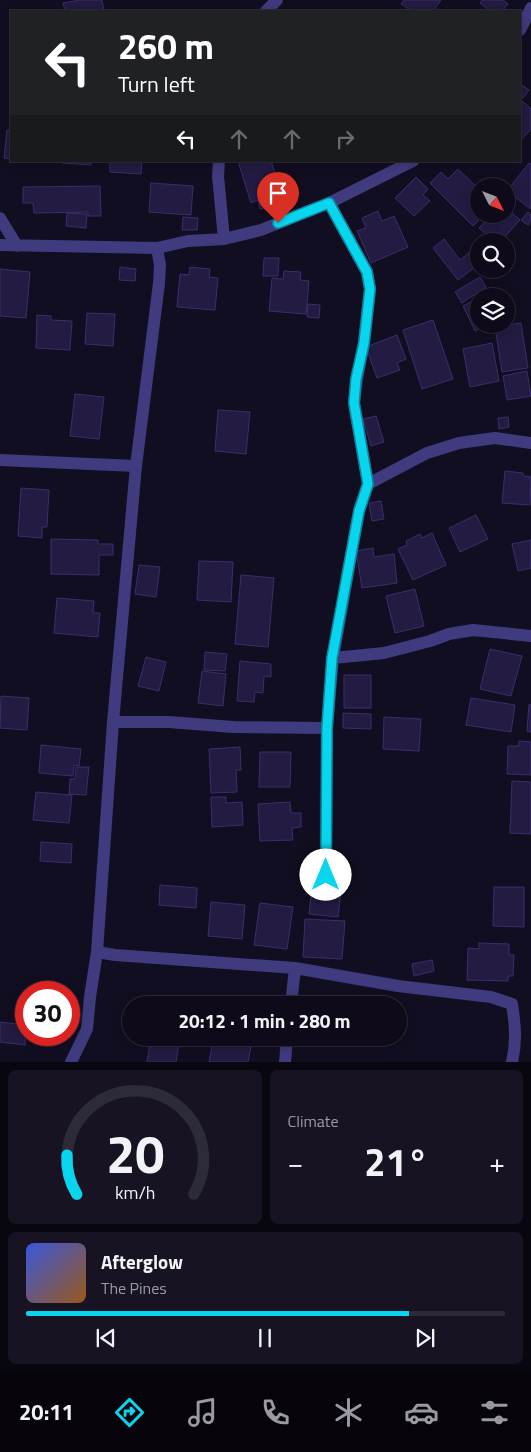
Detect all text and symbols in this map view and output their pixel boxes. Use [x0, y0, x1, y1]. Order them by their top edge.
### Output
text: 260 m [118, 19, 214, 73]
icon: left [35, 30, 100, 95]
text: Turn left [118, 67, 195, 101]
icon: left [172, 125, 200, 153]
icon: ahead [225, 125, 253, 153]
icon: ahead [278, 125, 306, 153]
icon: right [331, 125, 359, 153]
pin [257, 172, 299, 223]
north arrow [470, 178, 515, 222]
map controls [470, 178, 515, 333]
icon: arrive [264, 179, 292, 207]
button: search [470, 233, 515, 278]
button: layers [470, 288, 515, 333]
position arrow [299, 848, 351, 900]
speed limit sign: 30 [15, 981, 80, 1046]
text: 20:12 · 1 min · 280 m [178, 1006, 351, 1035]
text: Climate [288, 1109, 339, 1133]
text: 20 [106, 1114, 164, 1193]
text: 21° [364, 1133, 428, 1191]
text: − [288, 1141, 303, 1184]
text: + [489, 1141, 505, 1184]
text: km/h [115, 1179, 155, 1206]
text: Afterglow [101, 1247, 183, 1276]
text: The Pines [101, 1276, 167, 1300]
icon: previous [92, 1324, 120, 1352]
icon: pause [251, 1324, 279, 1352]
icon: next [411, 1324, 439, 1352]
text: 20:11 [19, 1395, 74, 1429]
icon: directions [112, 1395, 147, 1430]
icon: music [185, 1395, 220, 1430]
icon: phone [258, 1395, 293, 1430]
icon: climate [331, 1395, 366, 1430]
icon: car [404, 1395, 439, 1430]
icon: filters [477, 1395, 512, 1430]

